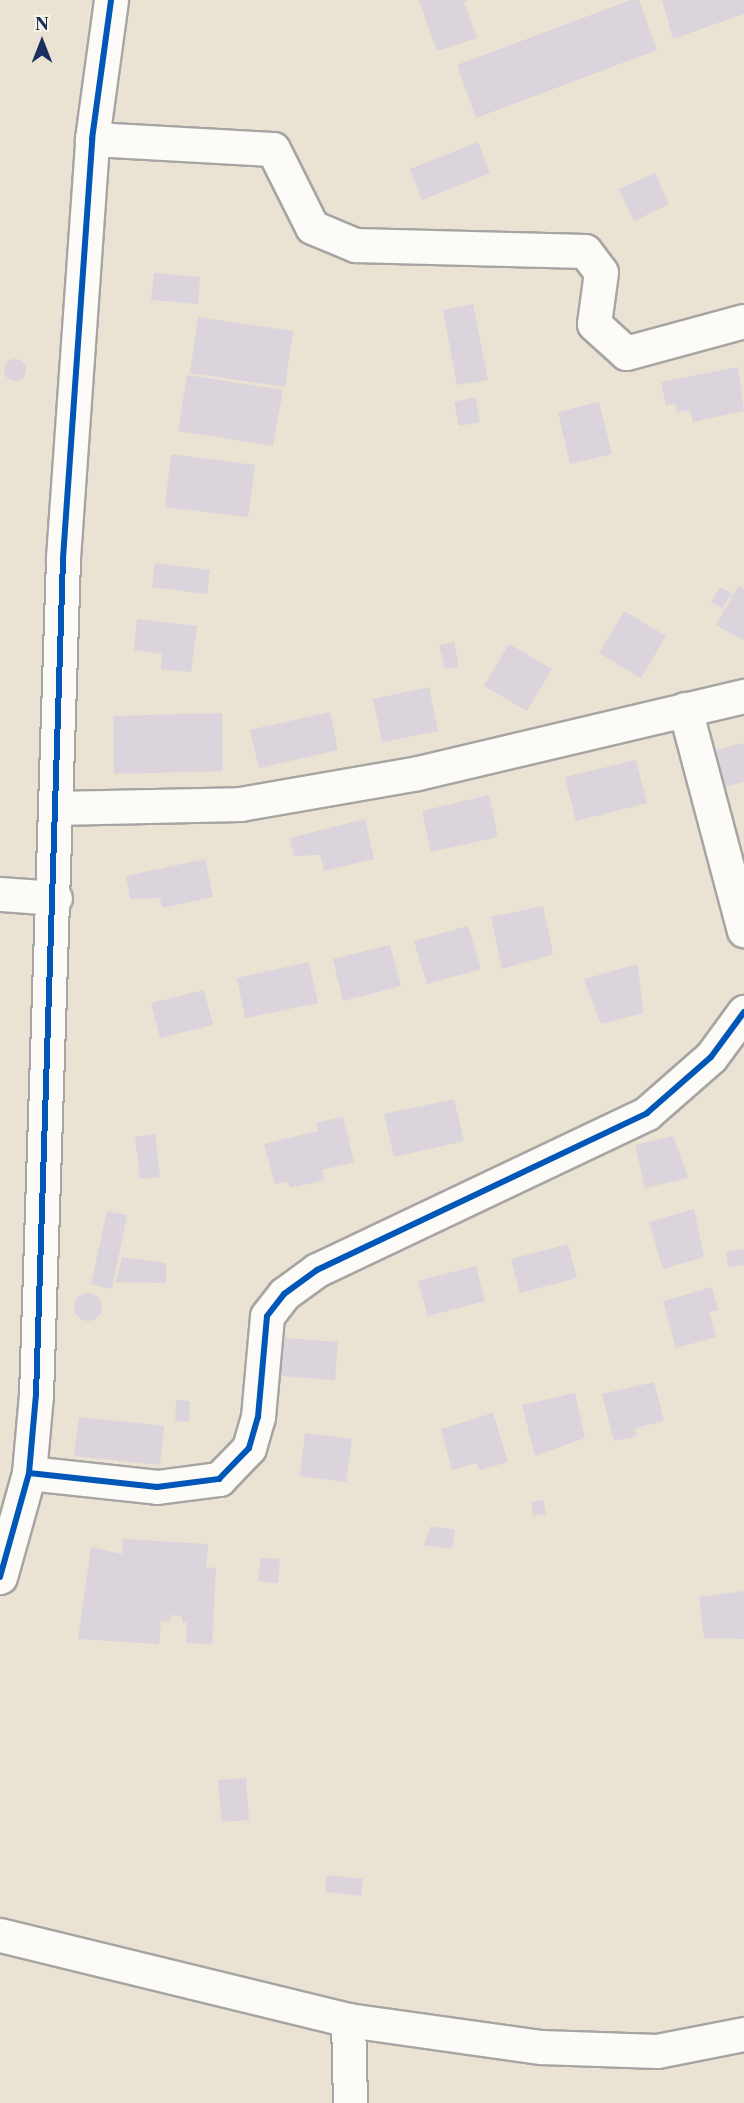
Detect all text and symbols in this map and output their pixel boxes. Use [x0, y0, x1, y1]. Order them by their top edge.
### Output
north arrow [12, 12, 72, 72]
text: N [35, 14, 49, 34]

